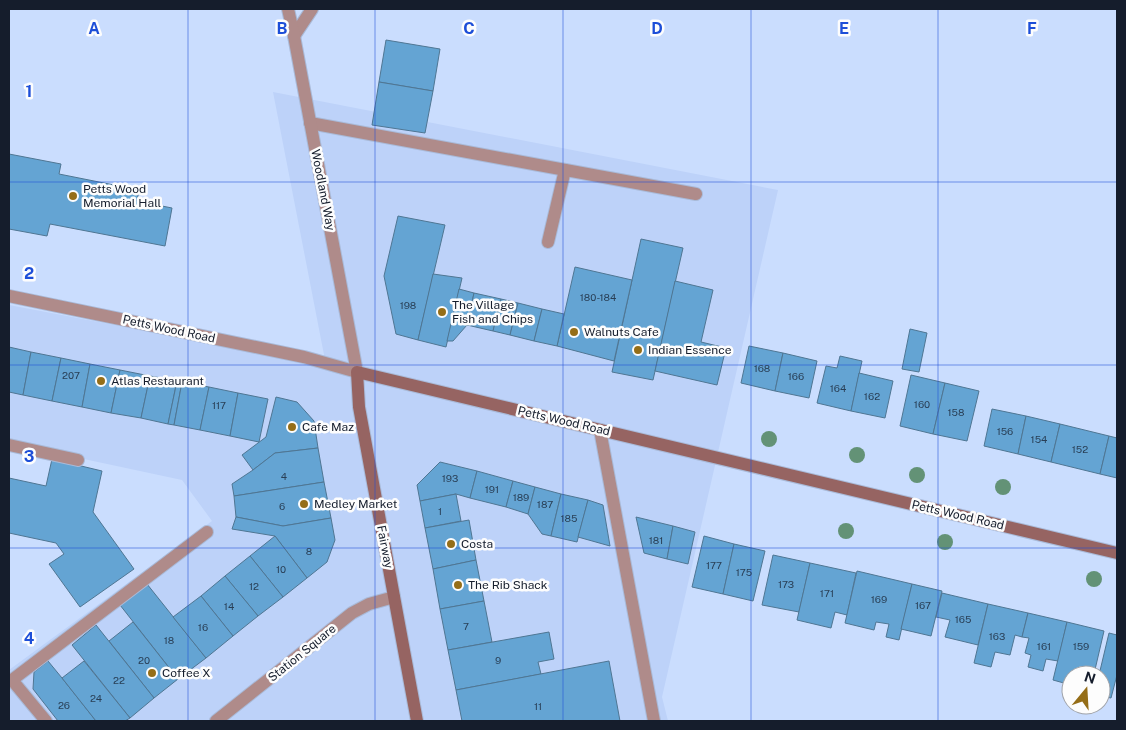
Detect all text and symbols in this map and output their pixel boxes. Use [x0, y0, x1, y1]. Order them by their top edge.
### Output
text: A [88, 19, 100, 38]
text: B [277, 19, 288, 38]
text: C [463, 19, 475, 38]
text: D [651, 19, 663, 38]
text: E [839, 19, 849, 38]
text: F [1027, 19, 1037, 38]
text: 1 [26, 82, 32, 101]
street label: Woodland Way [308, 148, 338, 232]
place label: Petts Wood Memorial Hall [83, 182, 162, 210]
marker: Petts Wood Memorial Hall [67, 190, 79, 202]
text: 2 [24, 264, 34, 283]
house number: 180-184 [580, 291, 616, 303]
place label: The Village Fish and Chips [452, 298, 533, 326]
house number: 198 [400, 299, 416, 311]
marker: The Village Fish and Chips [436, 306, 448, 318]
street label: Petts Wood Road [121, 312, 217, 346]
place label: Walnuts Cafe [584, 325, 659, 339]
marker: Walnuts Cafe [568, 326, 580, 338]
place label: Indian Essence [648, 343, 732, 357]
marker: Indian Essence [632, 344, 644, 356]
house number: 168 [754, 362, 770, 374]
house number: 207 [62, 369, 80, 381]
house number: 166 [788, 370, 804, 382]
place label: Atlas Restaurant [111, 374, 204, 388]
marker: Atlas Restaurant [95, 375, 107, 387]
house number: 164 [830, 382, 846, 394]
house number: 162 [864, 390, 880, 402]
house number: 160 [914, 398, 930, 410]
house number: 117 [212, 399, 226, 411]
street label: Petts Wood Road [516, 404, 612, 438]
house number: 158 [948, 406, 964, 418]
place label: Cafe Maz [302, 420, 354, 434]
marker: Cafe Maz [286, 421, 298, 433]
house number: 156 [997, 425, 1013, 437]
house number: 154 [1031, 433, 1047, 445]
house number: 152 [1072, 443, 1088, 455]
text: 3 [24, 447, 34, 466]
house number: 4 [281, 470, 287, 482]
house number: 193 [442, 472, 458, 484]
house number: 191 [485, 483, 499, 495]
house number: 189 [513, 491, 529, 503]
place label: Medley Market [314, 497, 398, 511]
marker: Medley Market [298, 498, 310, 510]
house number: 187 [537, 498, 553, 510]
street label: Petts Wood Road [910, 498, 1006, 532]
house number: 6 [279, 500, 285, 512]
house number: 1 [438, 505, 442, 517]
house number: 185 [561, 512, 577, 524]
street label: Fairway [374, 524, 396, 570]
house number: 181 [649, 534, 663, 546]
place label: Costa [461, 537, 493, 551]
marker: Costa [445, 538, 457, 550]
house number: 8 [306, 545, 312, 557]
house number: 177 [706, 559, 722, 571]
house number: 10 [276, 563, 286, 575]
house number: 175 [736, 566, 752, 578]
place label: The Rib Shack [468, 578, 548, 592]
house number: 173 [778, 578, 794, 590]
marker: The Rib Shack [452, 579, 464, 591]
house number: 12 [249, 580, 259, 592]
house number: 171 [820, 587, 834, 599]
house number: 169 [871, 593, 887, 605]
house number: 167 [915, 599, 931, 611]
house number: 14 [224, 600, 234, 612]
house number: 165 [955, 613, 971, 625]
house number: 7 [463, 620, 469, 632]
house number: 16 [198, 621, 208, 633]
street label: Station Square [265, 621, 339, 685]
text: 4 [24, 629, 35, 648]
house number: 163 [989, 630, 1005, 642]
house number: 18 [164, 634, 174, 646]
house number: 161 [1037, 640, 1051, 652]
house number: 159 [1073, 640, 1089, 652]
house number: 20 [138, 654, 150, 666]
house number: 9 [495, 654, 501, 666]
north arrow [1061, 665, 1111, 715]
place label: Coffee X [162, 666, 211, 680]
marker: Coffee X [146, 667, 158, 679]
text: N [1082, 668, 1098, 687]
house number: 22 [113, 674, 125, 686]
house number: 24 [90, 692, 102, 704]
house number: 26 [58, 699, 70, 711]
house number: 11 [534, 700, 542, 712]

